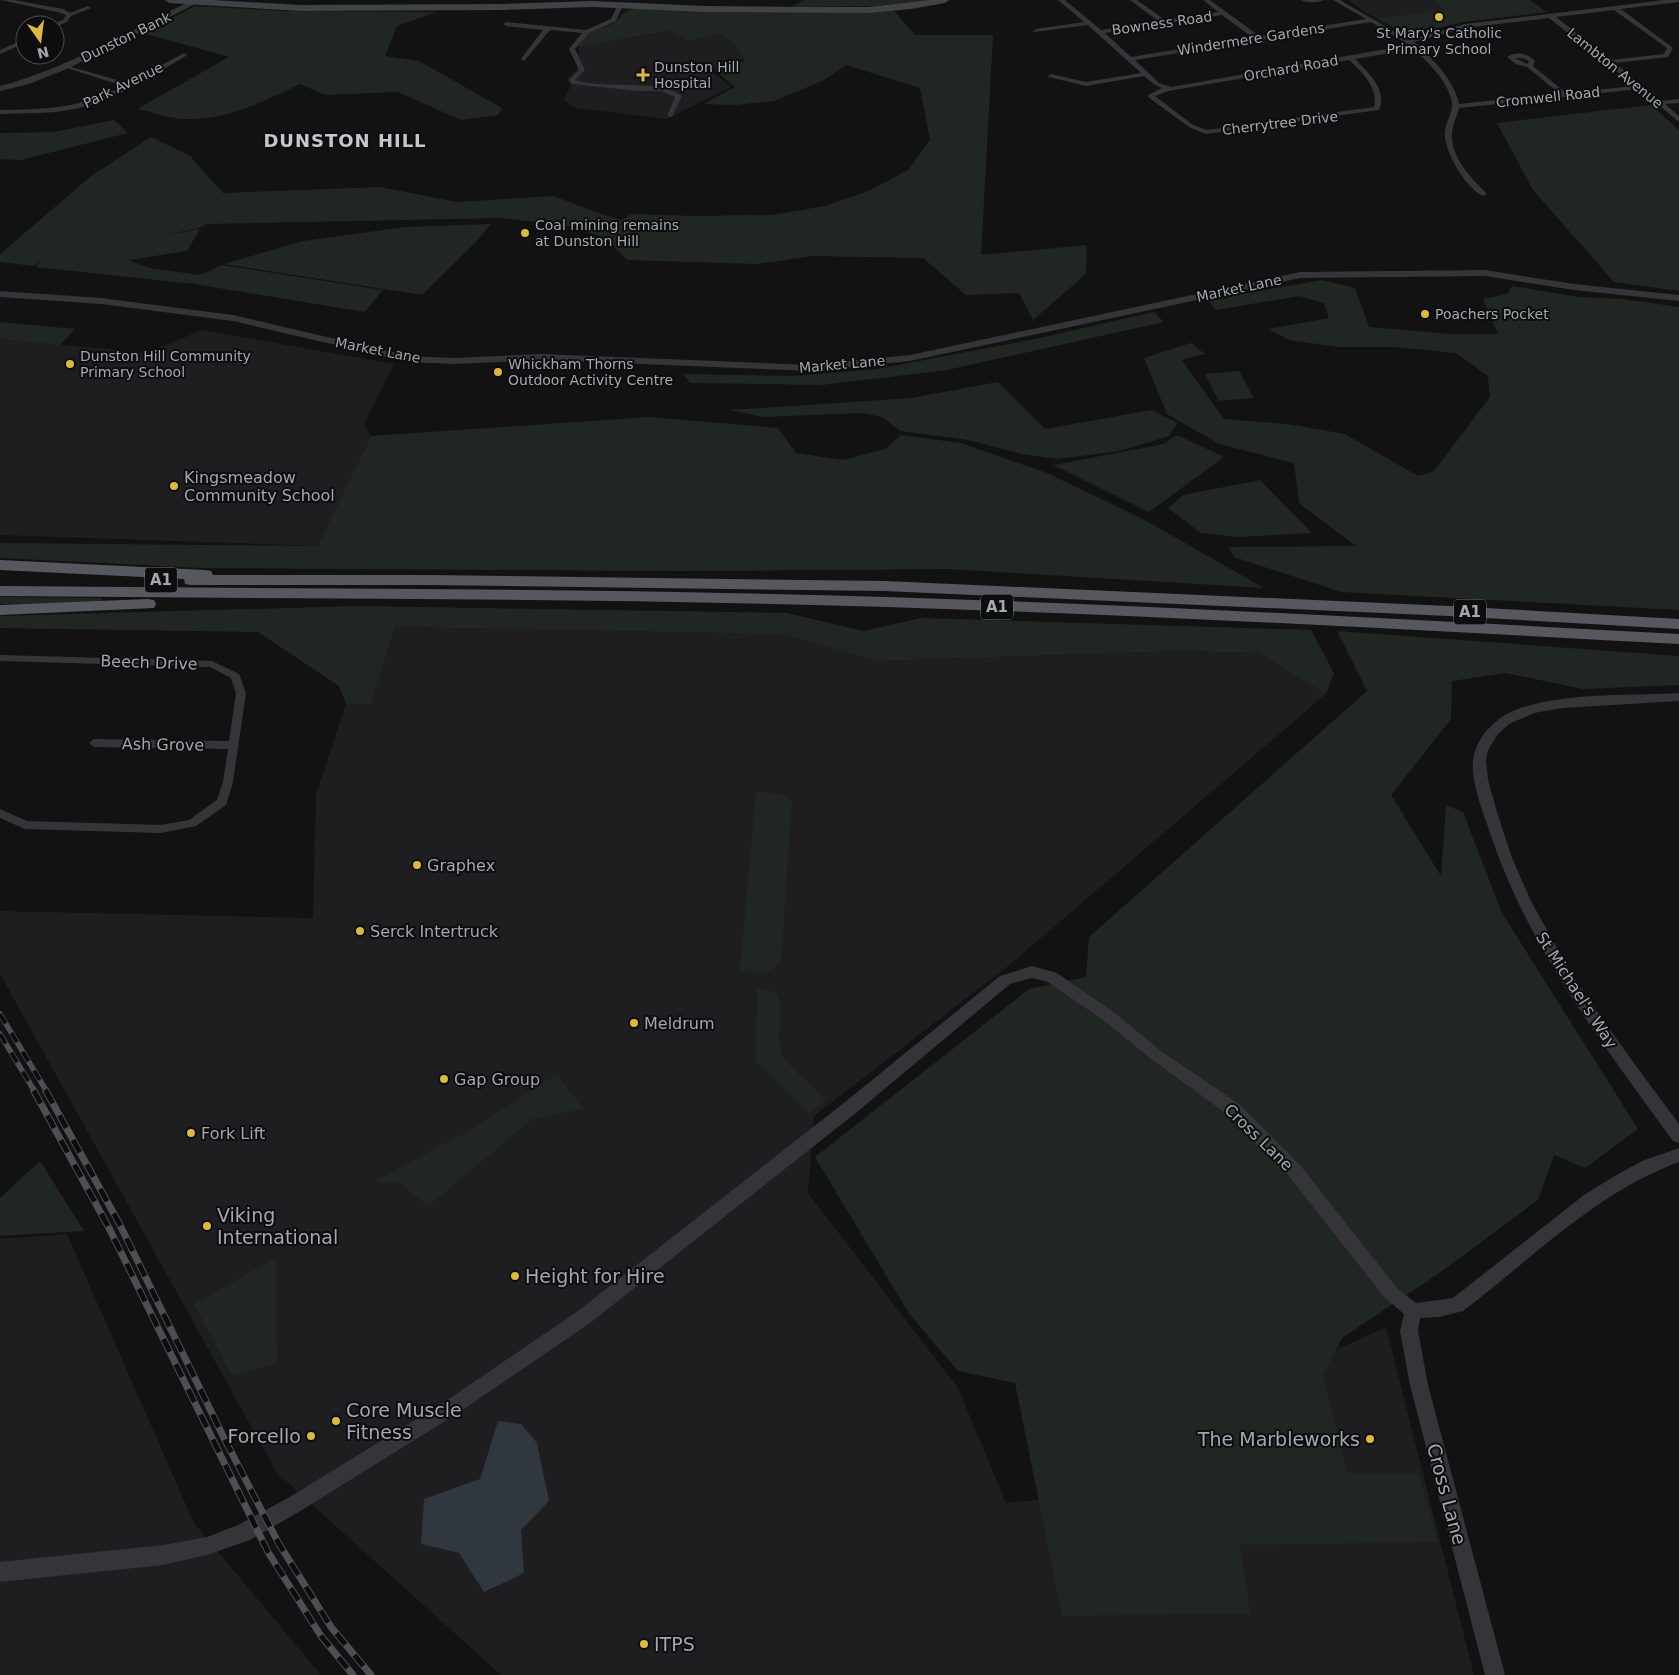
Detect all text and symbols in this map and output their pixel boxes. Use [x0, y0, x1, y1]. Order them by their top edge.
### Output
street label: Dunston Bank [78, 8, 175, 66]
street label: Bowness Road [1111, 8, 1213, 38]
marker: St Mary's Catholic Primary School [1433, 11, 1445, 23]
north arrow [15, 15, 65, 65]
street label: Windermere Gardens [1176, 19, 1326, 59]
place label: St Mary's Catholic Primary School [1376, 25, 1502, 57]
street label: Lambton Avenue [1564, 25, 1666, 111]
text: N [36, 43, 51, 62]
street label: Orchard Road [1243, 52, 1339, 84]
street label: Park Avenue [81, 59, 165, 111]
place label: Dunston Hill Hospital [654, 59, 739, 91]
marker: Dunston Hill Hospital [636, 68, 650, 82]
street label: Cromwell Road [1495, 84, 1601, 110]
street label: Cherrytree Drive [1221, 108, 1339, 138]
district label: DUNSTON HILL [263, 130, 427, 151]
place label: Coal mining remains at Dunston Hill [535, 217, 679, 249]
marker: Coal mining remains at Dunston Hill [519, 227, 531, 239]
street label: Market Lane [1195, 271, 1283, 305]
place label: Poachers Pocket [1435, 306, 1549, 322]
marker: Poachers Pocket [1419, 308, 1431, 320]
street label: Market Lane [334, 334, 422, 366]
place label: Dunston Hill Community Primary School [80, 348, 251, 380]
street label: Market Lane [798, 352, 886, 376]
place label: Whickham Thorns Outdoor Activity Centre [508, 356, 673, 388]
marker: Dunston Hill Community Primary School [64, 358, 76, 370]
marker: Whickham Thorns Outdoor Activity Centre [492, 366, 504, 378]
place label: Kingsmeadow Community School [184, 468, 335, 505]
marker: Kingsmeadow Community School [168, 480, 180, 492]
road number: A1 [145, 568, 177, 592]
road number: A1 [981, 594, 1013, 620]
road number: A1 [1454, 600, 1486, 624]
street label: Beech Drive [100, 651, 198, 674]
street label: Ash Grove [122, 734, 204, 755]
place label: Graphex [427, 856, 495, 875]
marker: Graphex [411, 859, 423, 871]
place label: Serck Intertruck [370, 922, 499, 941]
marker: Serck Intertruck [354, 925, 366, 937]
street label: St Michael's Way [1532, 929, 1621, 1052]
place label: Meldrum [644, 1014, 715, 1033]
marker: Meldrum [628, 1017, 640, 1029]
place label: Gap Group [454, 1070, 540, 1089]
marker: Gap Group [438, 1073, 450, 1085]
street label: Cross Lane [1221, 1100, 1297, 1175]
place label: Fork Lift [201, 1124, 265, 1143]
marker: Fork Lift [185, 1127, 197, 1139]
place label: Viking International [217, 1204, 338, 1248]
marker: Viking International [201, 1220, 213, 1232]
place label: Height for Hire [525, 1265, 665, 1287]
marker: Height for Hire [509, 1270, 521, 1282]
place label: Core Muscle Fitness [346, 1399, 462, 1443]
marker: Core Muscle Fitness [330, 1415, 342, 1427]
place label: Forcello [227, 1425, 301, 1447]
place label: The Marbleworks [1197, 1428, 1360, 1450]
marker: Forcello [305, 1430, 317, 1442]
marker: The Marbleworks [1364, 1433, 1376, 1445]
street label: Cross Lane [1423, 1441, 1471, 1547]
place label: ITPS [654, 1633, 695, 1655]
marker: ITPS [638, 1638, 650, 1650]

